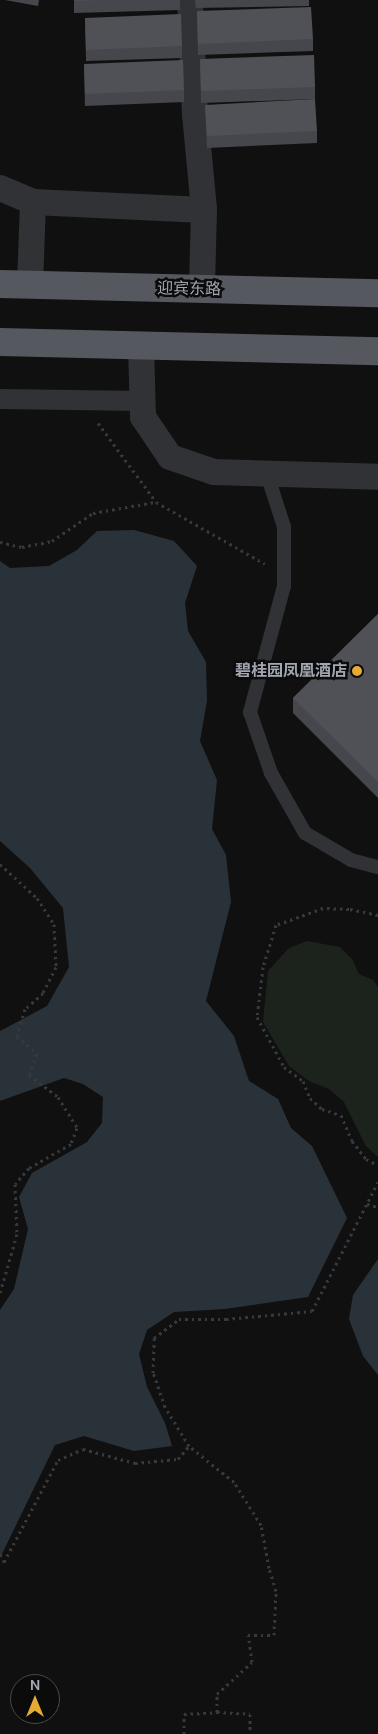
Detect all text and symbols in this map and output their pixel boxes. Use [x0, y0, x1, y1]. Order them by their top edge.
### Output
street label: 迎宾东路 [157, 279, 221, 299]
place label: 碧桂园凤凰酒店 [235, 661, 347, 681]
marker: 碧桂园凤凰酒店 [351, 665, 363, 677]
north arrow [10, 1674, 60, 1724]
text: N [30, 1676, 40, 1694]

